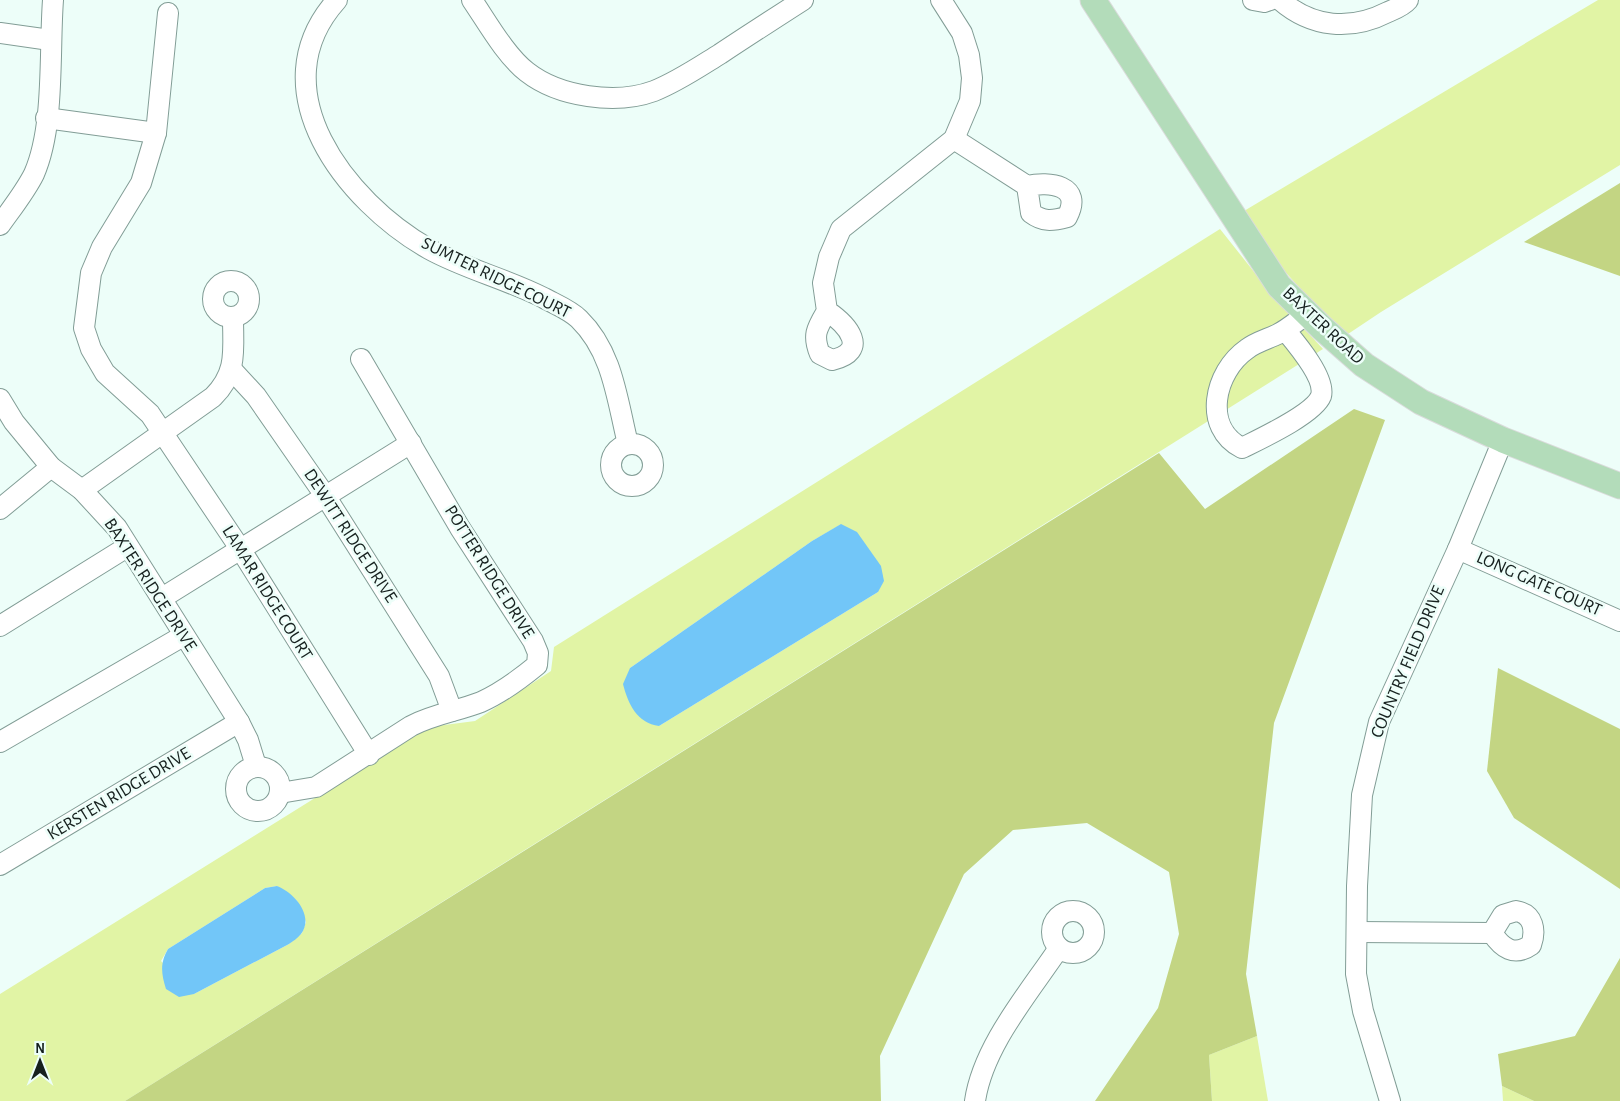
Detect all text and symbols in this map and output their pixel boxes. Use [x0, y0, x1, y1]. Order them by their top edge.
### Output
street label: SUMTER RIDGE COURT [419, 234, 574, 322]
street label: BAXTER ROAD [1279, 284, 1367, 368]
street label: DEWITT RIDGE DRIVE [300, 466, 400, 606]
street label: POTTER RIDGE DRIVE [441, 502, 537, 642]
street label: BAXTER RIDGE DRIVE [100, 515, 200, 655]
street label: LAMAR RIDGE COURT [218, 523, 316, 663]
street label: LONG GATE COURT [1474, 548, 1604, 620]
street label: COUNTRY FIELD DRIVE [1368, 583, 1448, 741]
street label: KERSTEN RIDGE DRIVE [44, 744, 194, 844]
north arrow [15, 1036, 65, 1086]
text: N [35, 1042, 45, 1056]

